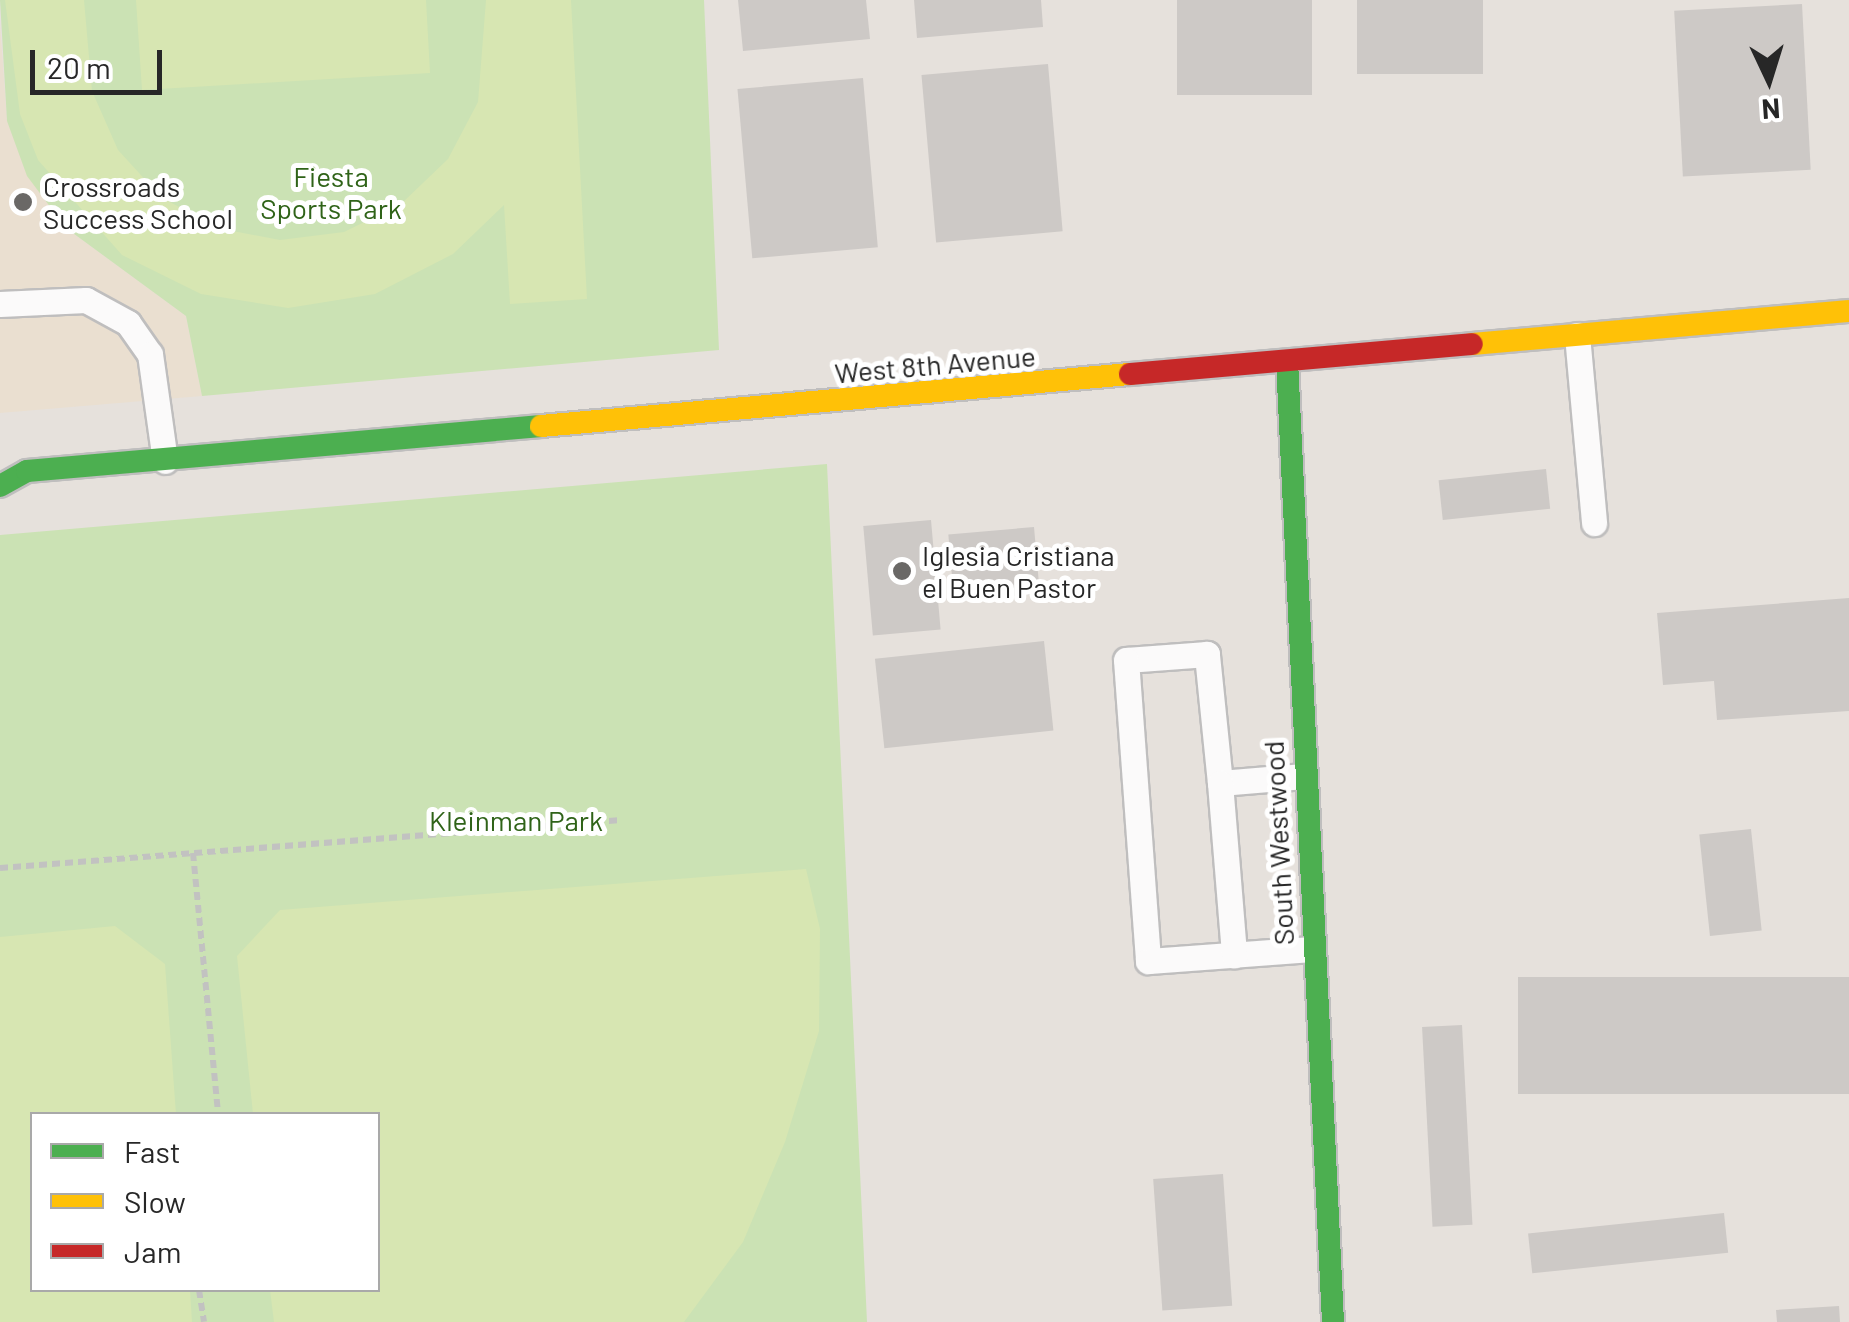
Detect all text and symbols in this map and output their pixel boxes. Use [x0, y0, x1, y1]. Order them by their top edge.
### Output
scale bar [35, 30, 168, 92]
north arrow [1719, 30, 1819, 130]
text: 20 m [47, 49, 111, 85]
text: N [1761, 92, 1782, 128]
park label: Fiesta Sports Park [260, 159, 402, 225]
place label: Crossroads Success School [43, 169, 233, 235]
marker: Crossroads Success School [12, 191, 34, 213]
street label: West 8th Avenue [833, 338, 1037, 390]
place label: Iglesia Cristiana el Buen Pastor [922, 538, 1115, 604]
marker: Iglesia Cristiana el Buen Pastor [891, 560, 913, 582]
street label: South Westwood [1256, 740, 1300, 946]
park label: Kleinman Park [429, 803, 603, 837]
legend [30, 1112, 380, 1292]
text: Fast [124, 1133, 181, 1169]
text: Slow [124, 1183, 186, 1219]
text: Jam [124, 1233, 181, 1269]

